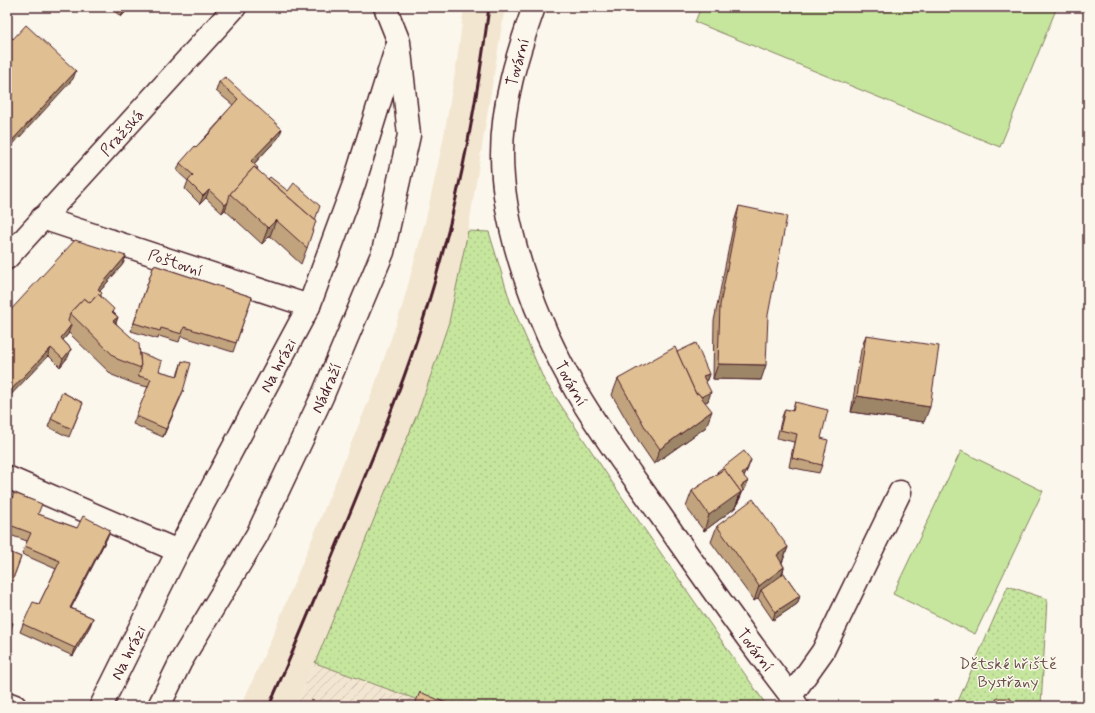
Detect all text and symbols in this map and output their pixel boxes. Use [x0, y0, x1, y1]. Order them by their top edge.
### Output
street label: Tovární [502, 36, 535, 89]
street label: Pražská [96, 105, 149, 161]
street label: Poštovní [146, 245, 205, 282]
street label: Na hrázi [256, 335, 302, 396]
street label: Tovární [549, 357, 592, 411]
street label: Nádraží [307, 360, 347, 417]
street label: Na hrázi [107, 622, 152, 684]
street label: Tovární [732, 625, 778, 677]
park label: Dětské hřiště Bystřany [959, 654, 1057, 693]

